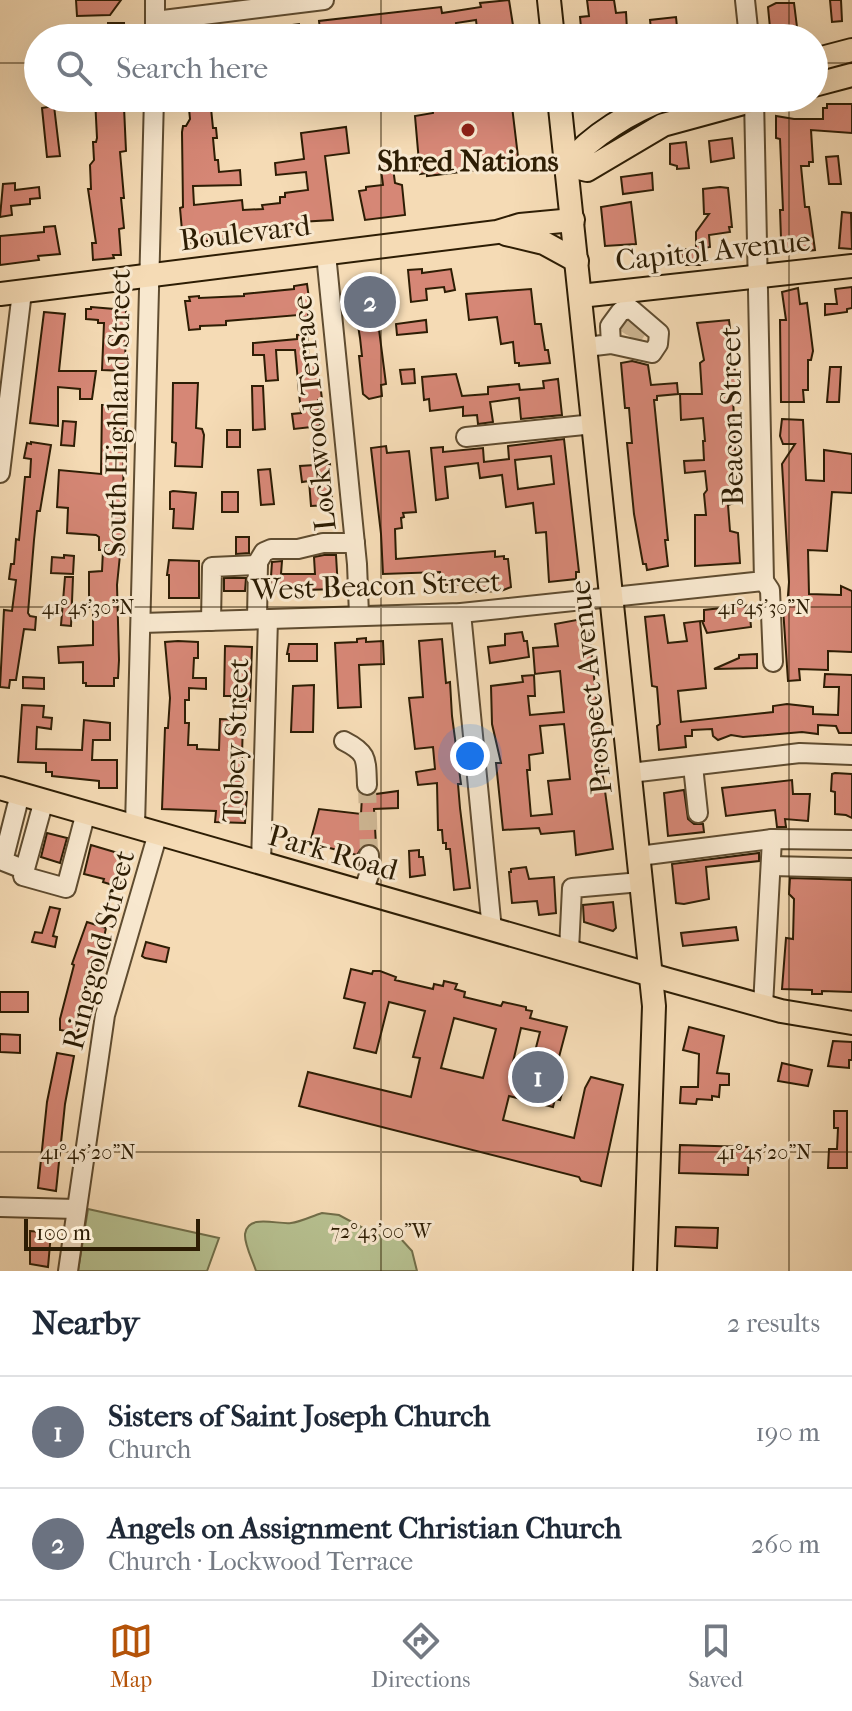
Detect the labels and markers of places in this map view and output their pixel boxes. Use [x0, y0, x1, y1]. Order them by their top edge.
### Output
marker: Shred Nations [459, 121, 477, 139]
place label: Shred Nations [377, 144, 559, 179]
pin: 2 [344, 272, 396, 332]
pin: 1 [512, 1047, 564, 1107]

